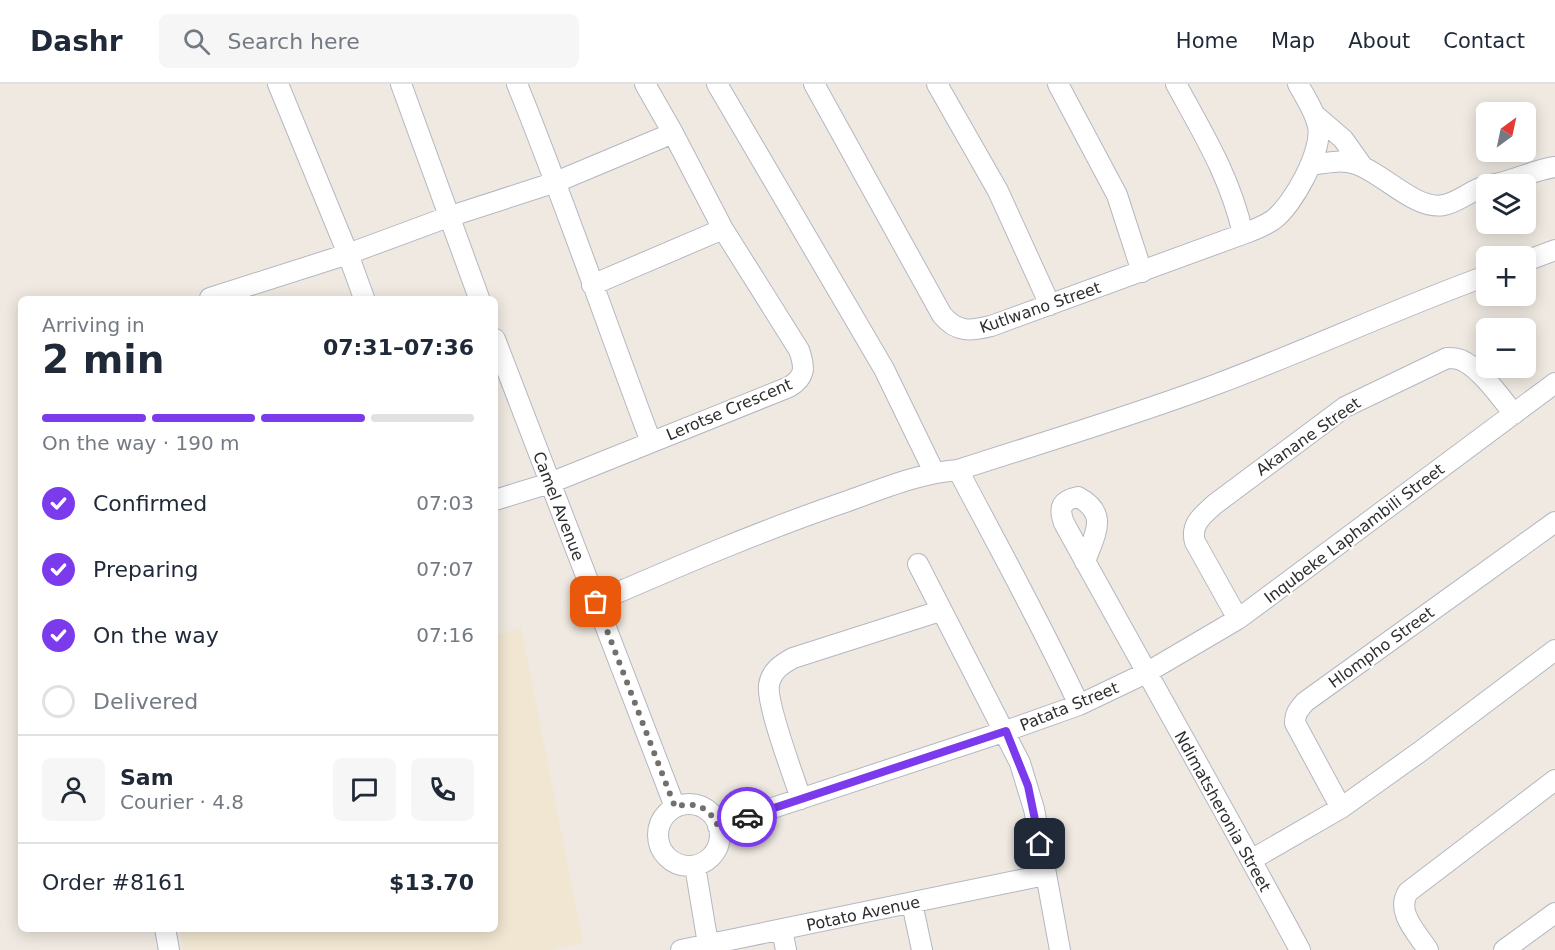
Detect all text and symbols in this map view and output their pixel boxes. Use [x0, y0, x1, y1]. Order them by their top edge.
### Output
search box [159, 14, 579, 68]
text: Dashr [30, 25, 123, 58]
icon: search [180, 25, 213, 58]
text: Search here [228, 29, 360, 54]
text: Home [1176, 29, 1238, 53]
text: Map [1271, 29, 1315, 53]
text: About [1348, 29, 1410, 53]
text: Contact [1443, 29, 1525, 53]
north arrow [1476, 102, 1536, 162]
map controls [1476, 102, 1536, 378]
button: layers [1476, 174, 1536, 234]
button: + [1476, 246, 1536, 306]
street label: Kutlwano Street [977, 278, 1103, 337]
text: Arriving in [42, 313, 145, 337]
button: − [1476, 318, 1536, 378]
text: 07:31–07:36 [323, 335, 474, 360]
text: 2 min [42, 337, 164, 382]
street label: Lerotse Crescent [664, 374, 795, 445]
street label: Akanane Street [1252, 393, 1364, 480]
text: On the way · 190 m [42, 431, 240, 455]
street label: Camel Avenue [529, 449, 588, 563]
street label: Inqubeke Laphambili Street [1261, 459, 1448, 607]
icon: check [42, 487, 75, 520]
text: Confirmed [93, 491, 207, 516]
text: 07:03 [416, 491, 474, 515]
icon: check [42, 553, 75, 586]
text: Preparing [93, 557, 199, 582]
text: 07:07 [416, 557, 474, 581]
pin [570, 576, 621, 627]
icon: bag [579, 585, 612, 618]
street label: Hlompho Street [1325, 603, 1438, 692]
icon: check [42, 619, 75, 652]
text: On the way [93, 623, 219, 648]
text: 07:16 [416, 623, 474, 647]
street label: Patata Street [1017, 678, 1121, 735]
text: Delivered [93, 689, 198, 714]
street label: Ndimatsheronia Street [1170, 728, 1275, 895]
button: person [42, 758, 105, 821]
button: chat [333, 758, 396, 821]
button: phone [411, 758, 474, 821]
text: Sam [120, 765, 174, 790]
courier [717, 787, 777, 847]
text: Courier · 4.8 [120, 790, 244, 814]
icon: car [731, 801, 764, 834]
pin [1014, 818, 1065, 869]
icon: home [1023, 827, 1056, 860]
text: Order #8161 [42, 870, 186, 895]
text: $13.70 [389, 870, 474, 895]
street label: Potato Avenue [805, 892, 922, 935]

